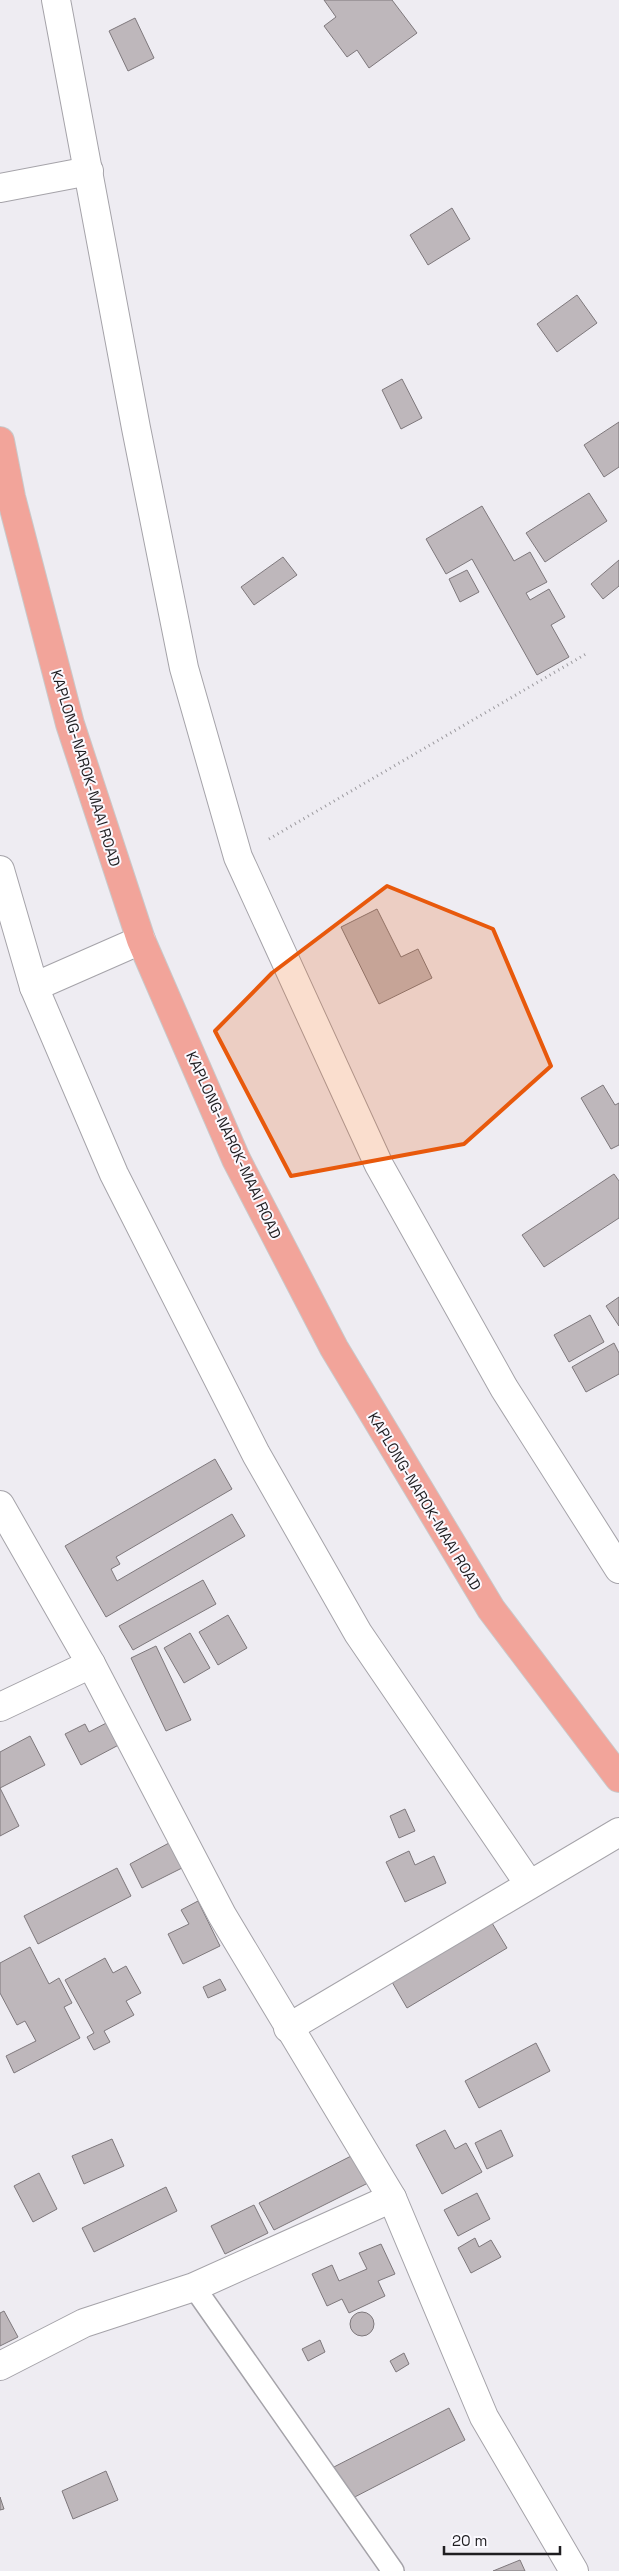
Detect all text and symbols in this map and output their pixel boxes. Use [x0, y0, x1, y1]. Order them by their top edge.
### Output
street label: KAPLONG-NAROK-MAAI ROAD [47, 667, 125, 869]
street label: KAPLONG-NAROK-MAAI ROAD [182, 1048, 286, 1242]
street label: KAPLONG-NAROK-MAAI ROAD [364, 1408, 486, 1594]
scale bar [444, 2524, 560, 2556]
text: 20 m [452, 2531, 487, 2550]

